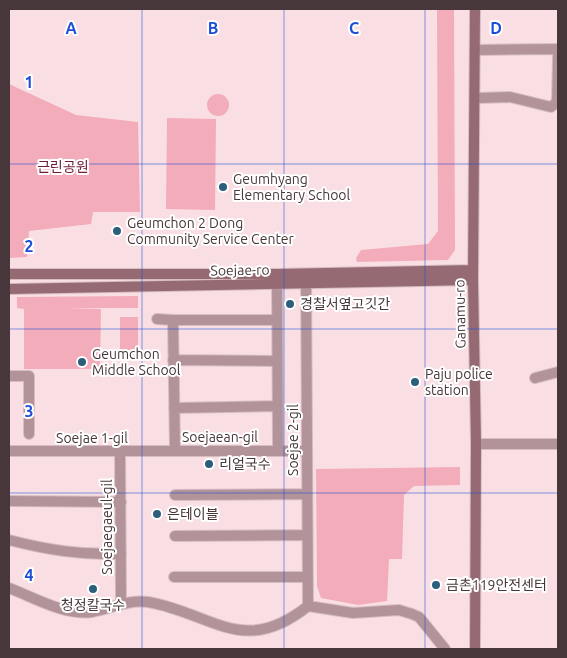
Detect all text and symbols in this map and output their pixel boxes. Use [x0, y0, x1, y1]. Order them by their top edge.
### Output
text: A [65, 19, 77, 37]
text: B [208, 19, 218, 37]
text: C [349, 19, 359, 37]
text: D [490, 19, 502, 37]
text: 1 [24, 73, 34, 91]
park label: 근린공원 [37, 159, 89, 175]
place label: Geumhyang Elementary School [233, 171, 351, 203]
marker: Geumhyang Elementary School [217, 181, 229, 193]
place label: Geumchon 2 Dong Community Service Center [127, 215, 295, 247]
marker: Geumchon 2 Dong Community Service Center [111, 225, 123, 237]
text: 2 [24, 237, 34, 255]
street label: Soejae-ro [210, 261, 270, 279]
street label: Ganamu-ro [451, 279, 469, 349]
place label: 경찰서옆고깃간 [300, 296, 390, 312]
marker: 경찰서옆고깃간 [284, 298, 296, 310]
place label: Geumchon Middle School [92, 346, 181, 378]
marker: Geumchon Middle School [76, 356, 88, 368]
place label: Paju police station [425, 366, 493, 398]
marker: Paju police station [409, 376, 421, 388]
text: 3 [24, 402, 34, 420]
street label: Soejae 2-gil [285, 404, 301, 476]
street label: Soejaean-gil [182, 429, 258, 445]
street label: Soejae 1-gil [56, 430, 128, 446]
place label: 리얼국수 [219, 456, 271, 472]
marker: 리얼국수 [203, 458, 215, 470]
street label: Soejaegaeul-gil [99, 479, 115, 575]
place label: 은테이블 [167, 506, 219, 522]
marker: 은테이블 [151, 508, 163, 520]
text: 4 [24, 566, 34, 584]
place label: 금촌119안전센터 [446, 577, 547, 593]
marker: 금촌119안전센터 [430, 579, 442, 591]
marker: 청정칼국수 [87, 583, 99, 595]
place label: 청정칼국수 [61, 597, 125, 613]

